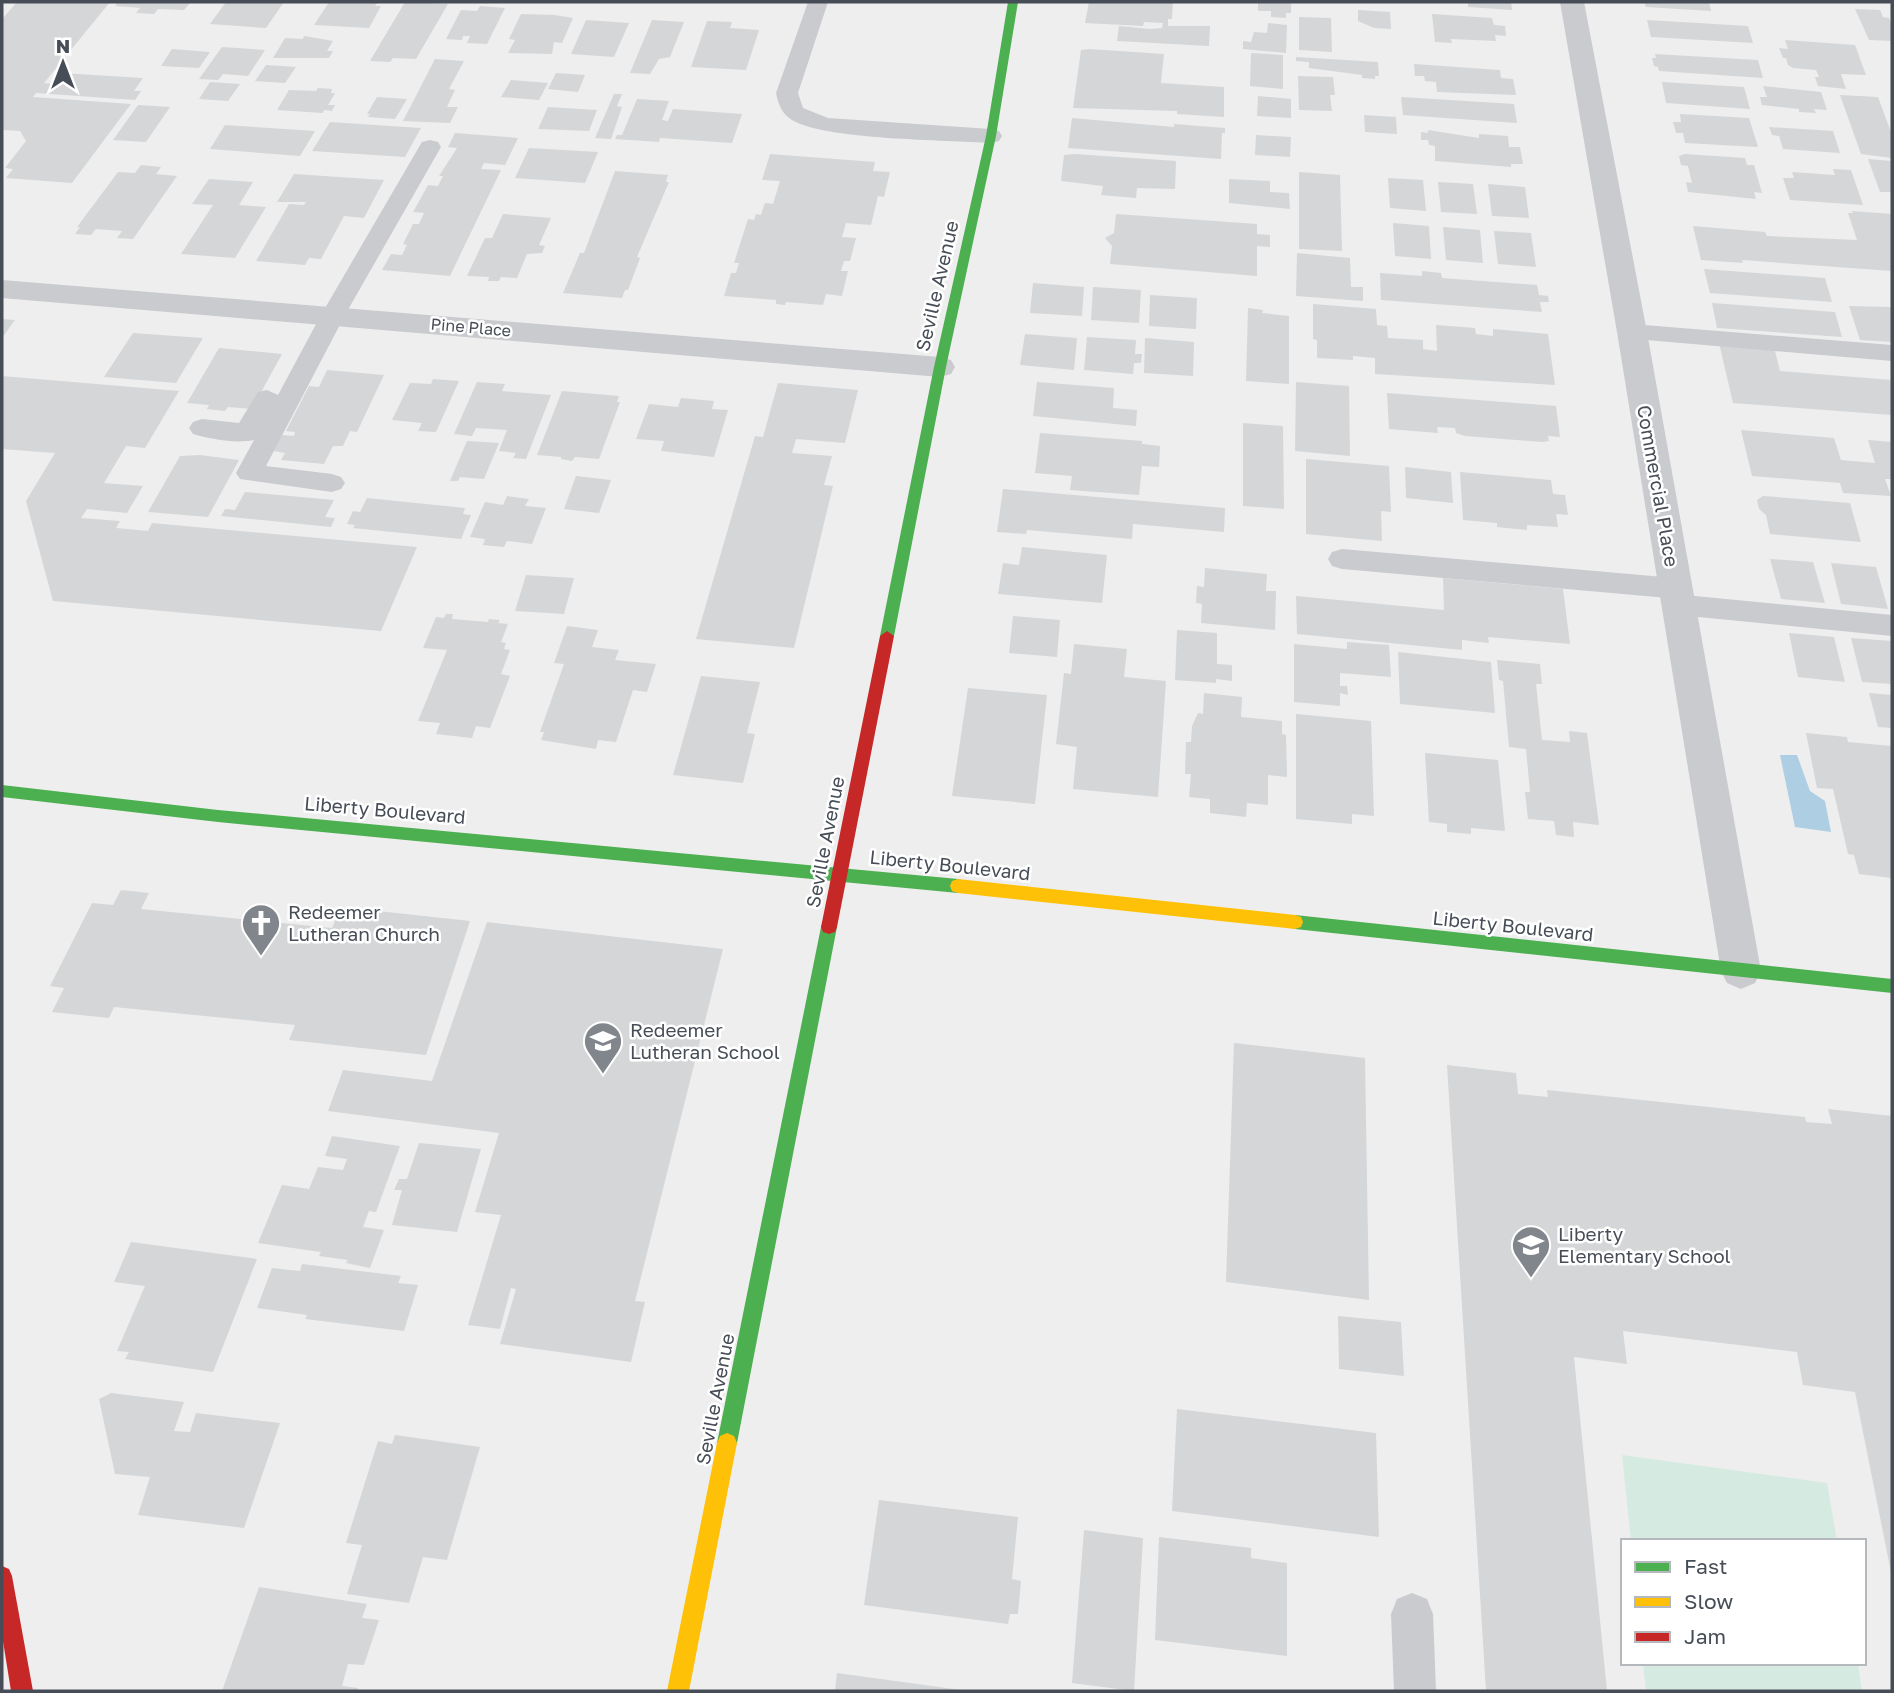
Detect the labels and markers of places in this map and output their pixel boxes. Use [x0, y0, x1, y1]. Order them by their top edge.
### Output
place label: Redeemer Lutheran Church [288, 900, 440, 945]
church icon: Redeemer Lutheran Church [240, 902, 282, 957]
place label: Redeemer Lutheran School [630, 1018, 780, 1063]
school or university icon: Redeemer Lutheran School [582, 1020, 624, 1075]
place label: Liberty Elementary School [1558, 1222, 1731, 1267]
school or university icon: Liberty Elementary School [1510, 1224, 1552, 1279]

